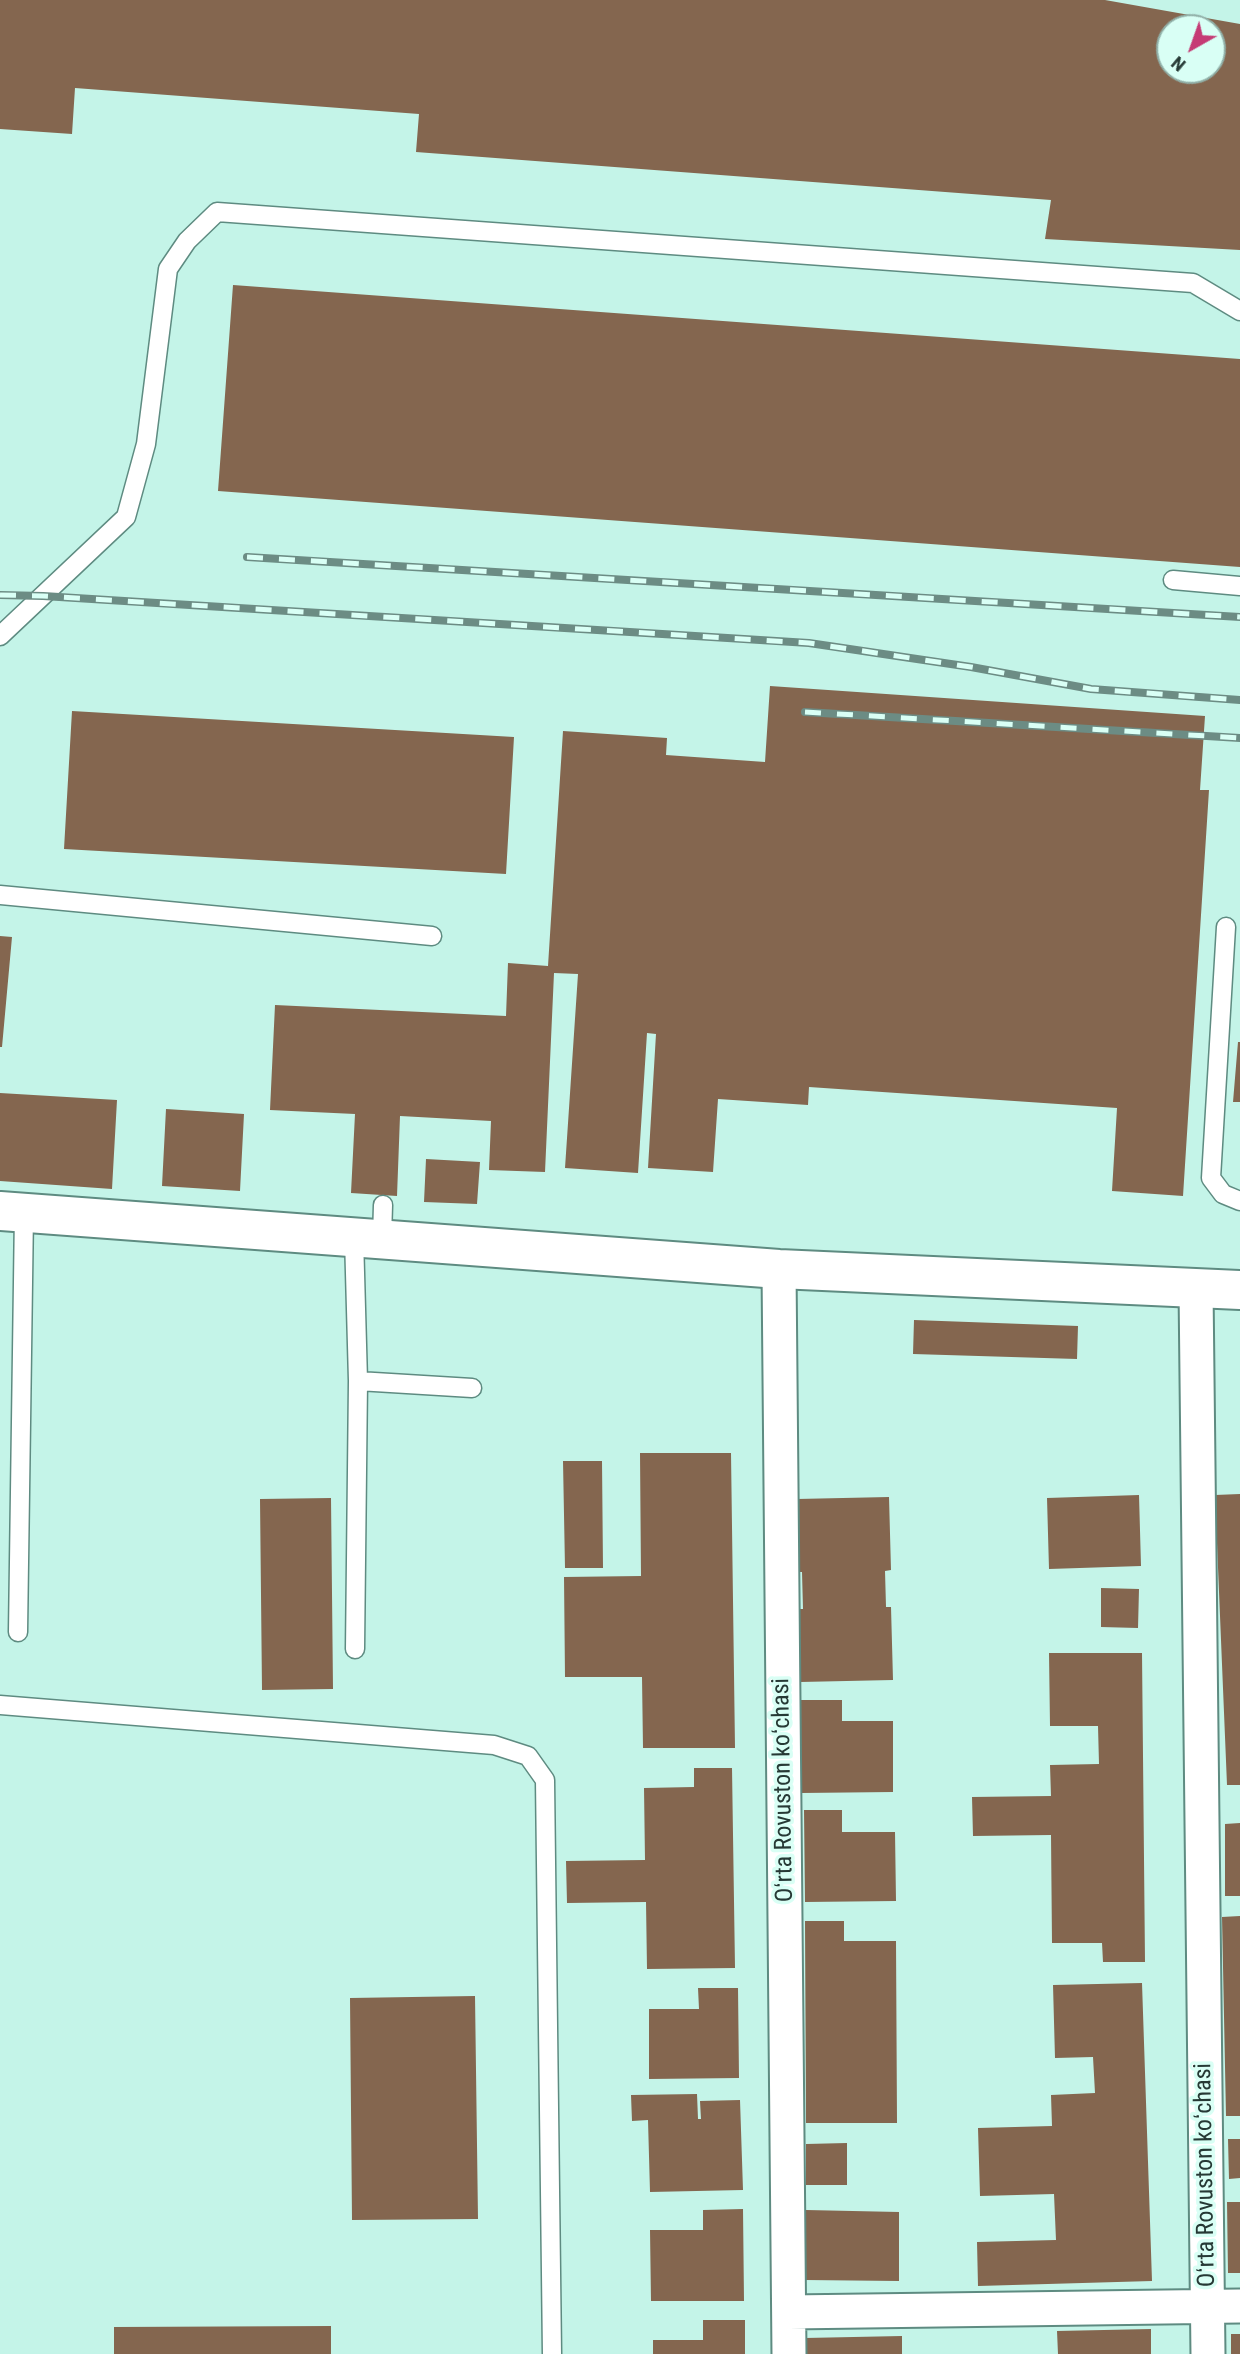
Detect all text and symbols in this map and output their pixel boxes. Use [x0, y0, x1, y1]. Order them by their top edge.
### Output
north arrow [1156, 14, 1226, 84]
text: N [1167, 51, 1190, 76]
street label: Oʻrta Rovuston koʻchasi [768, 1678, 800, 1902]
street label: Oʻrta Rovuston koʻchasi [1190, 2063, 1222, 2287]

